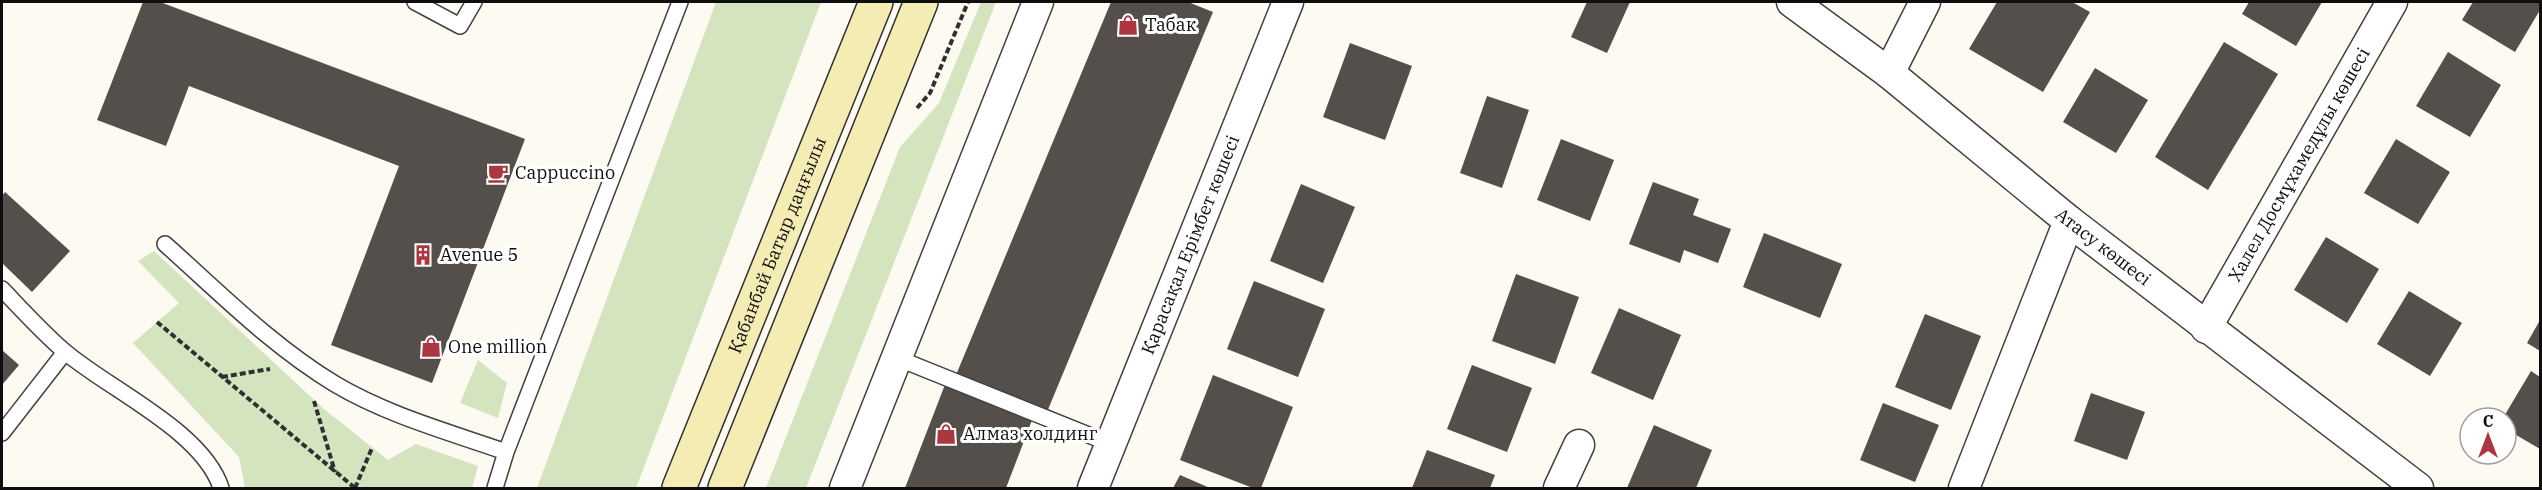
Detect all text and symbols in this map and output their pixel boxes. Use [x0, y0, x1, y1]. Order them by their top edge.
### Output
shop icon: Табак [1116, 13, 1140, 37]
place label: Табак [1145, 13, 1197, 36]
street label: Халел Досмұхамедұлы көшесі [2223, 43, 2375, 286]
street label: Қарасақал Ерімбет көшесі [1136, 131, 1245, 358]
street label: Қабанбай Батыр даңғылы [723, 133, 831, 357]
cafe icon: Cappuccino [486, 161, 510, 185]
place label: Cappuccino [515, 161, 615, 184]
street label: Атасу көшесі [2051, 203, 2156, 291]
building icon: Avenue 5 [411, 243, 435, 267]
place label: Avenue 5 [440, 243, 518, 266]
shop icon: One million [419, 335, 443, 359]
place label: One million [448, 335, 547, 358]
north arrow [2458, 406, 2518, 466]
text: С [2483, 411, 2493, 431]
shop icon: Алмаз холдинг [934, 422, 958, 446]
place label: Алмаз холдинг [963, 422, 1098, 445]

